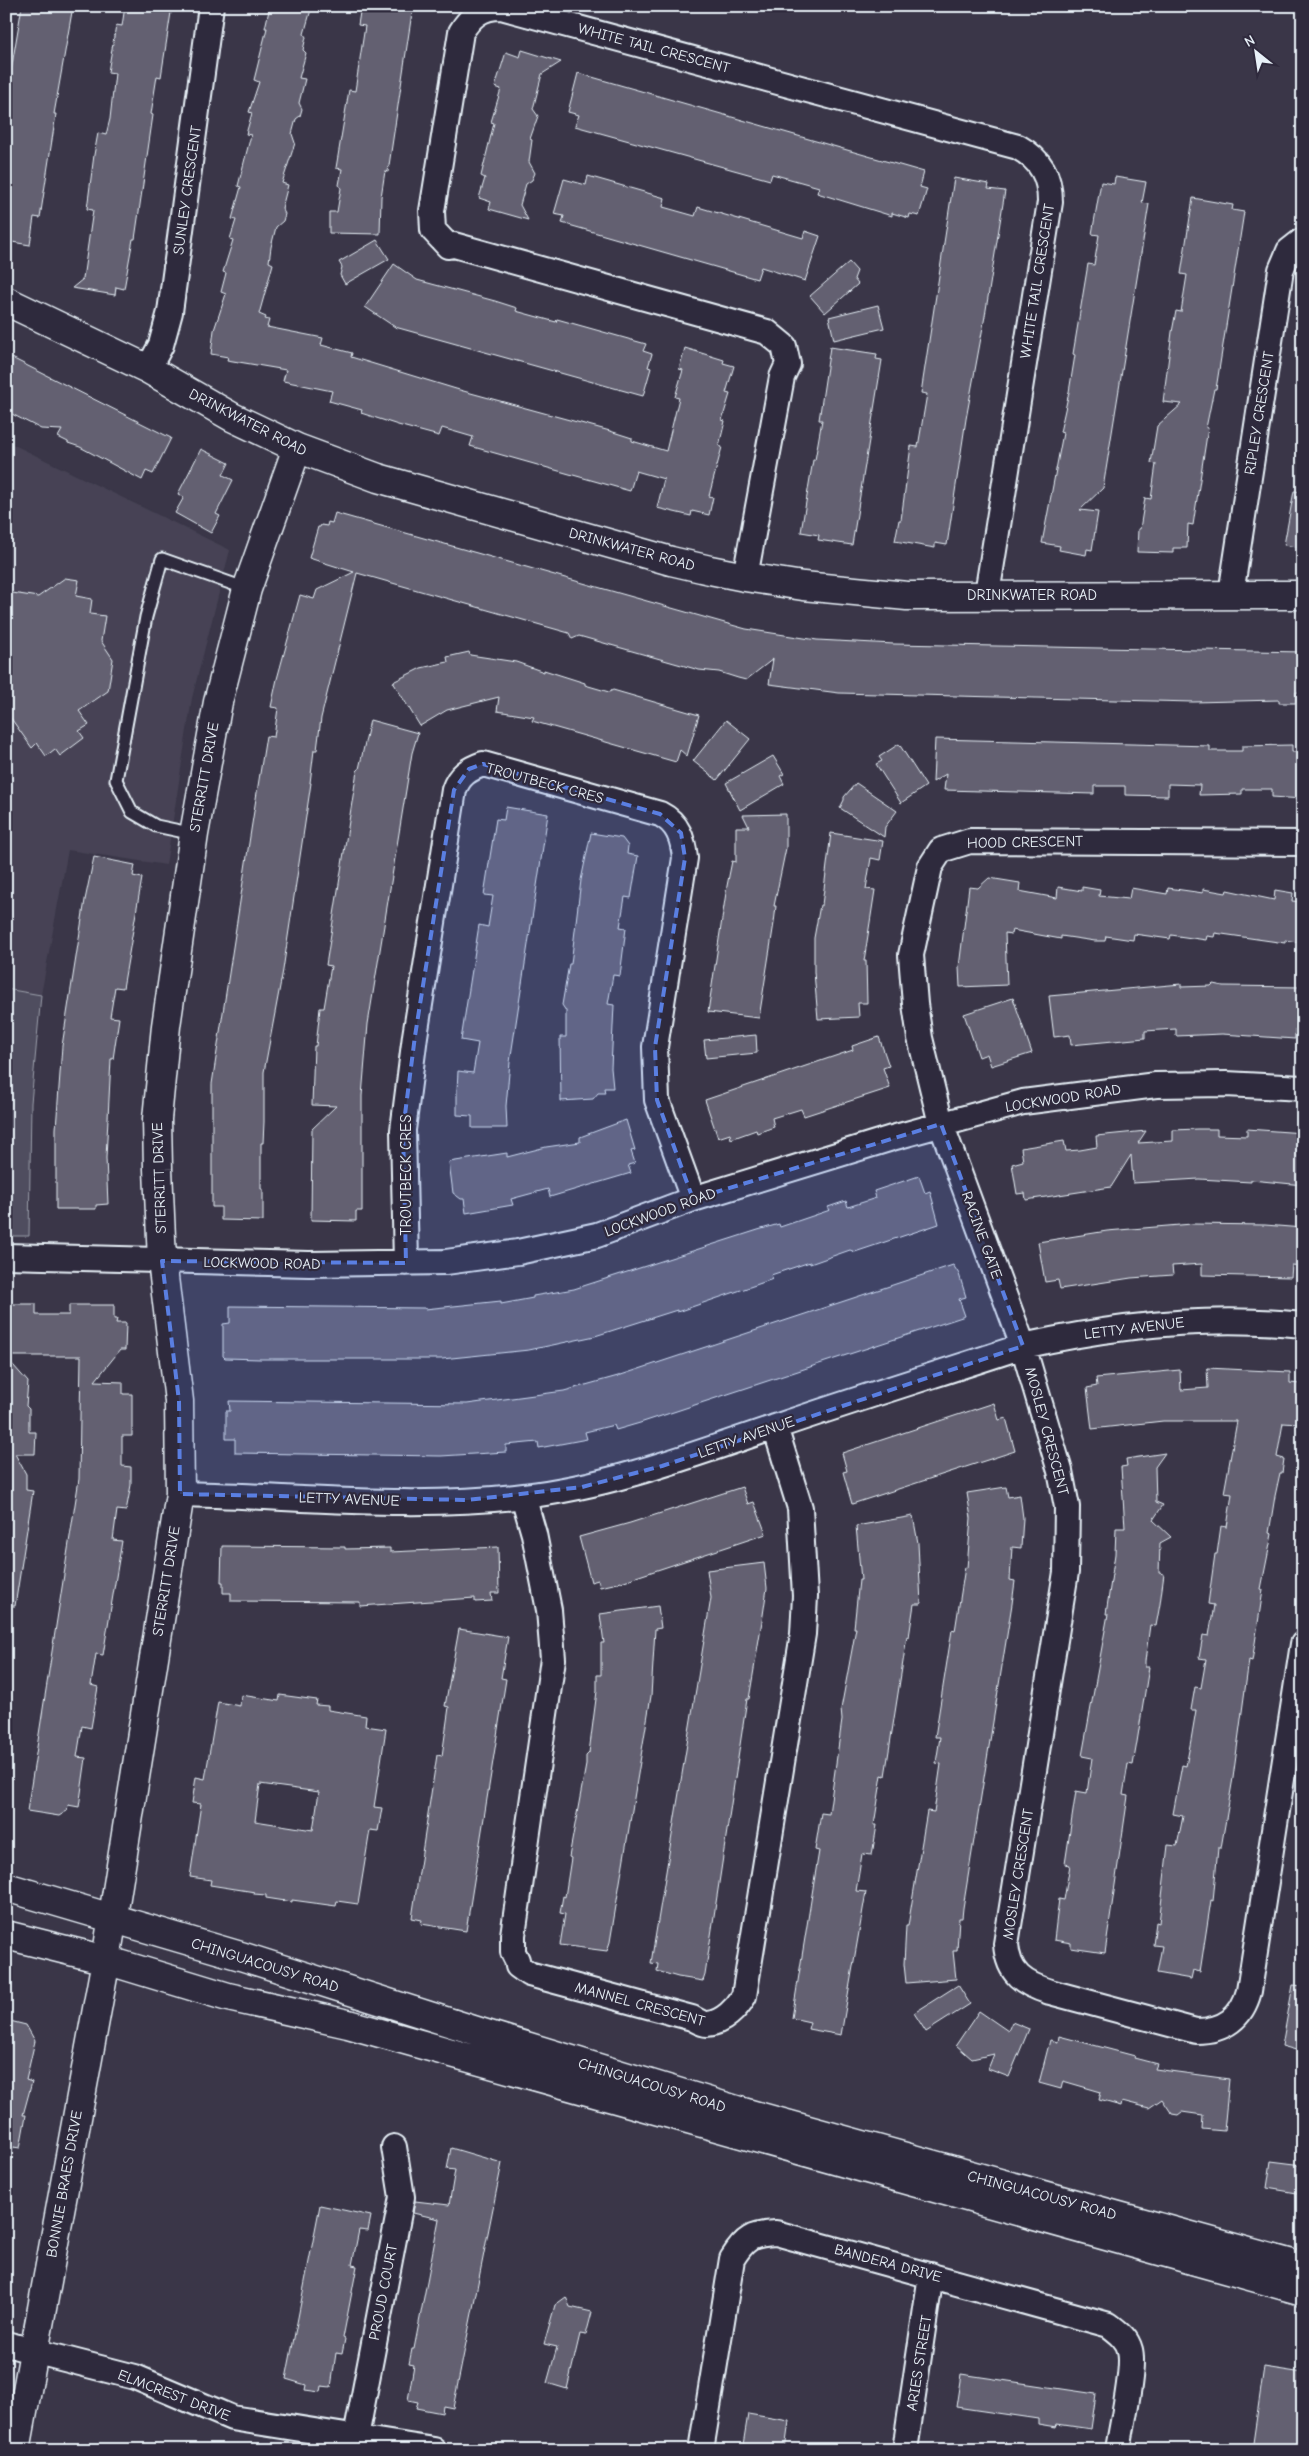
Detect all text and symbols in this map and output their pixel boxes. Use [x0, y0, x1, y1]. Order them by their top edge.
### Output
street label: WHITE TAIL CRESCENT [576, 19, 732, 77]
north arrow [1232, 28, 1282, 78]
text: N [1242, 32, 1258, 51]
street label: SUNLEY CRESCENT [169, 124, 205, 256]
street label: WHITE TAIL CRESCENT [1016, 202, 1058, 360]
street label: RIPLEY CRESCENT [1240, 350, 1278, 476]
street label: DRINKWATER ROAD [186, 384, 310, 460]
street label: DRINKWATER ROAD [567, 523, 697, 575]
street label: DRINKWATER ROAD [967, 586, 1097, 604]
street label: STERRITT DRIVE [185, 721, 223, 833]
street label: TROUTBECK CRES [484, 759, 606, 807]
street label: HOOD CRESCENT [967, 832, 1083, 852]
street label: LOCKWOOD ROAD [1004, 1080, 1122, 1116]
street label: TROUTBECK CRES [397, 1115, 415, 1235]
street label: STERRITT DRIVE [148, 1122, 170, 1234]
street label: LOCKWOOD ROAD [602, 1184, 718, 1240]
street label: RACINE GATE [958, 1189, 1006, 1281]
street label: LOCKWOOD ROAD [203, 1253, 321, 1273]
street label: LETTY AVENUE [1083, 1313, 1185, 1343]
street label: MOSLEY CRESCENT [1021, 1365, 1073, 1497]
street label: LETTY AVENUE [695, 1412, 797, 1462]
street label: LETTY AVENUE [298, 1488, 400, 1510]
street label: STERRITT DRIVE [148, 1525, 184, 1637]
street label: MOSLEY CRESCENT [999, 1807, 1037, 1941]
street label: CHINGUACOUSY ROAD [189, 1934, 341, 1996]
street label: MANNEL CRESCENT [573, 1978, 707, 2030]
street label: CHINGUACOUSY ROAD [576, 2054, 728, 2116]
street label: BONNIE BRAES DRIVE [42, 2109, 86, 2259]
street label: CHINGUACOUSY ROAD [966, 2166, 1118, 2224]
street label: BANDERA DRIVE [832, 2240, 944, 2286]
street label: PROUD COURT [365, 2242, 401, 2342]
street label: ARIES STREET [903, 2314, 935, 2412]
street label: ELMCREST DRIVE [115, 2365, 233, 2425]

